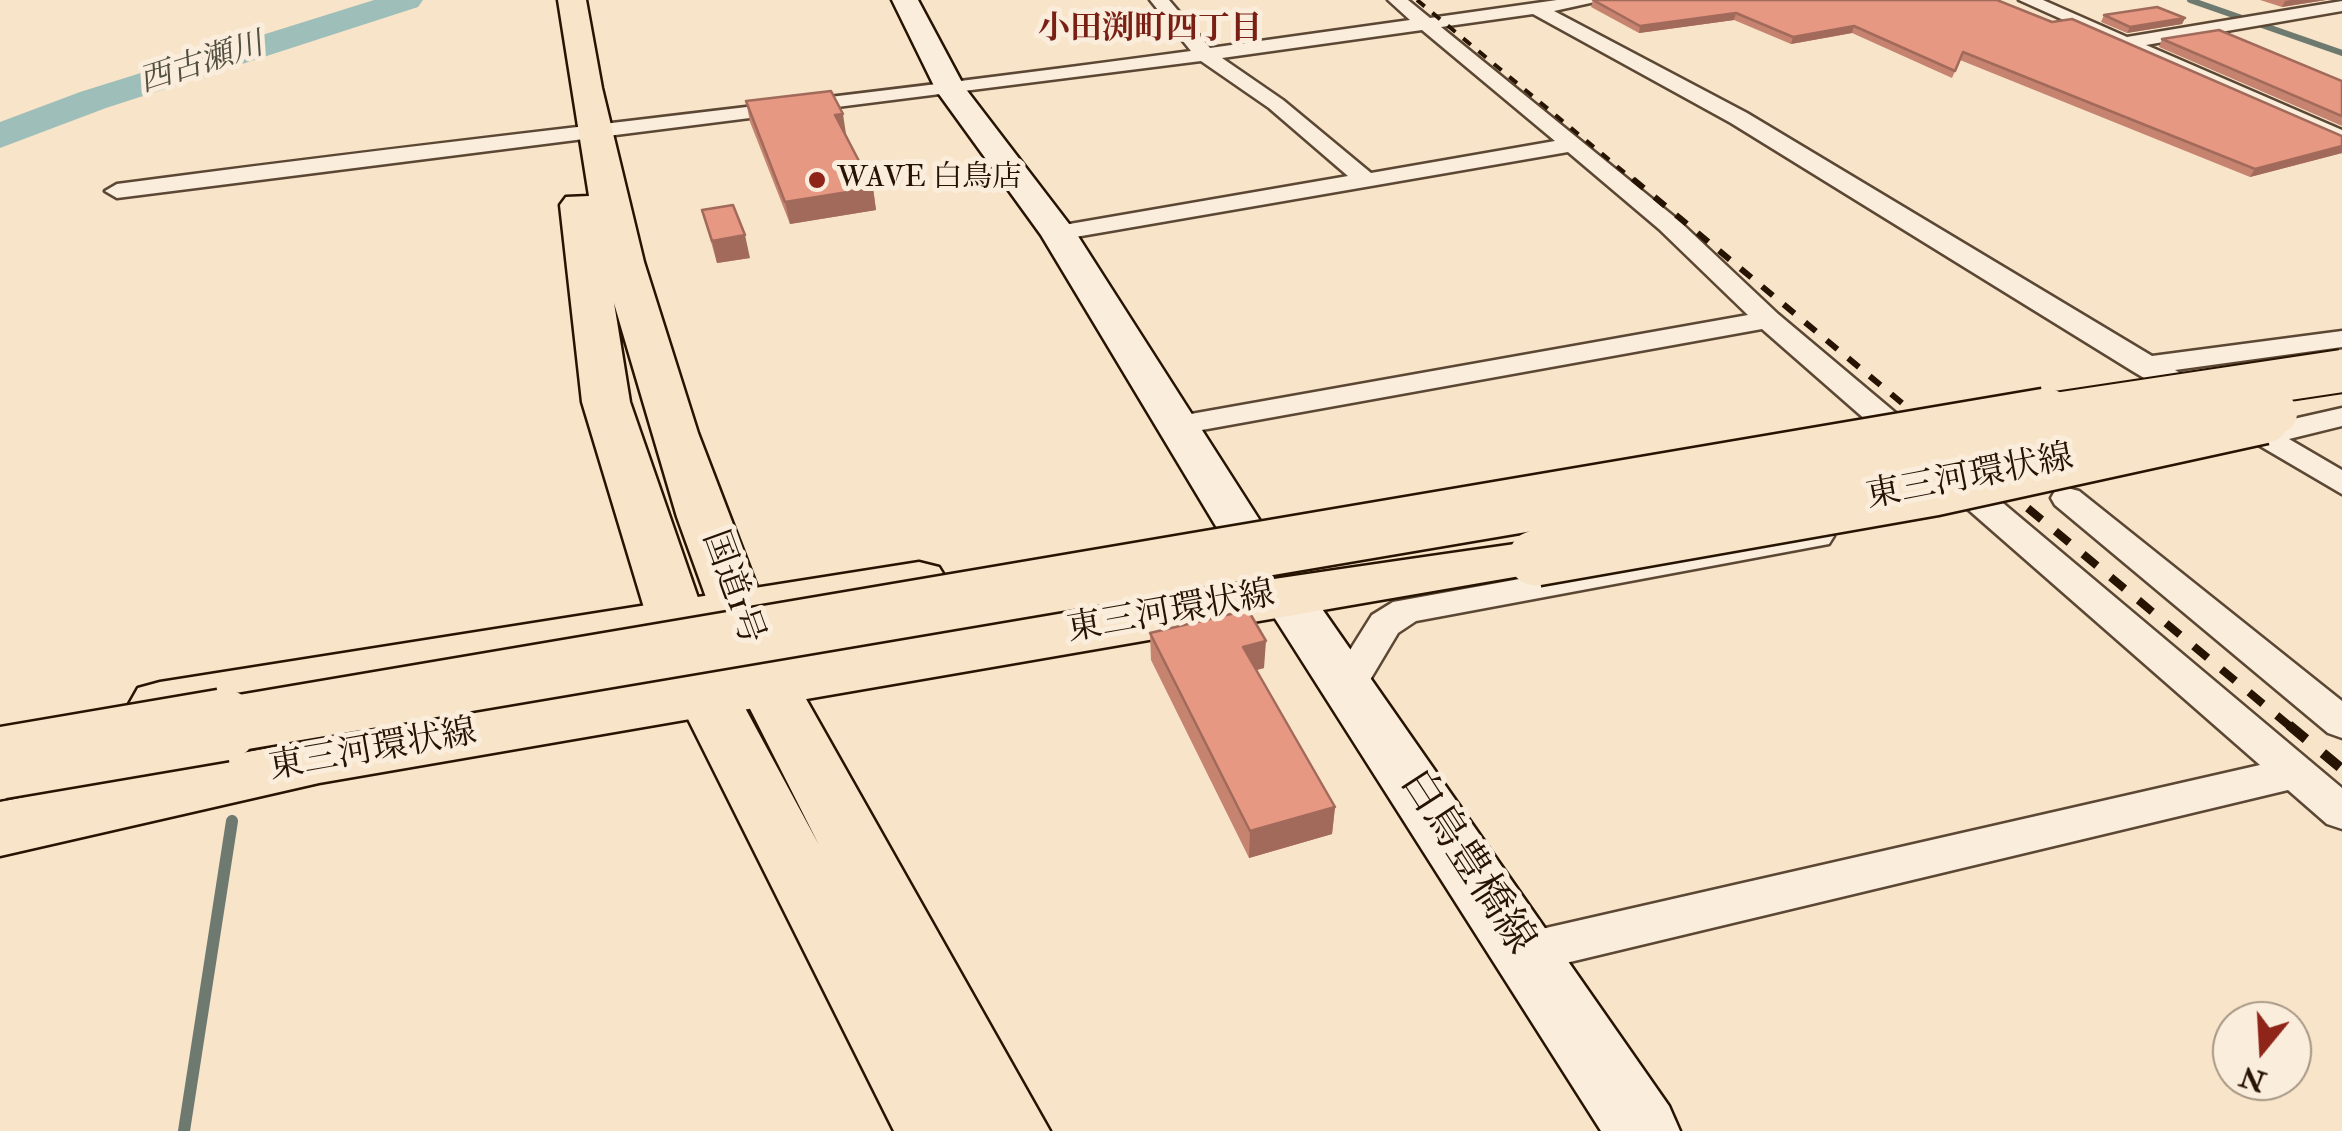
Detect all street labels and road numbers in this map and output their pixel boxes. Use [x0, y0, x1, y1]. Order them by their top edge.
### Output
street label: 東三河環状線 [1863, 438, 2077, 520]
street label: 国道1号 [691, 526, 771, 650]
street label: 東三河環状線 [1064, 575, 1278, 653]
street label: 東三河環状線 [266, 713, 480, 791]
street label: 白鳥豊橋線 [1387, 761, 1543, 965]

